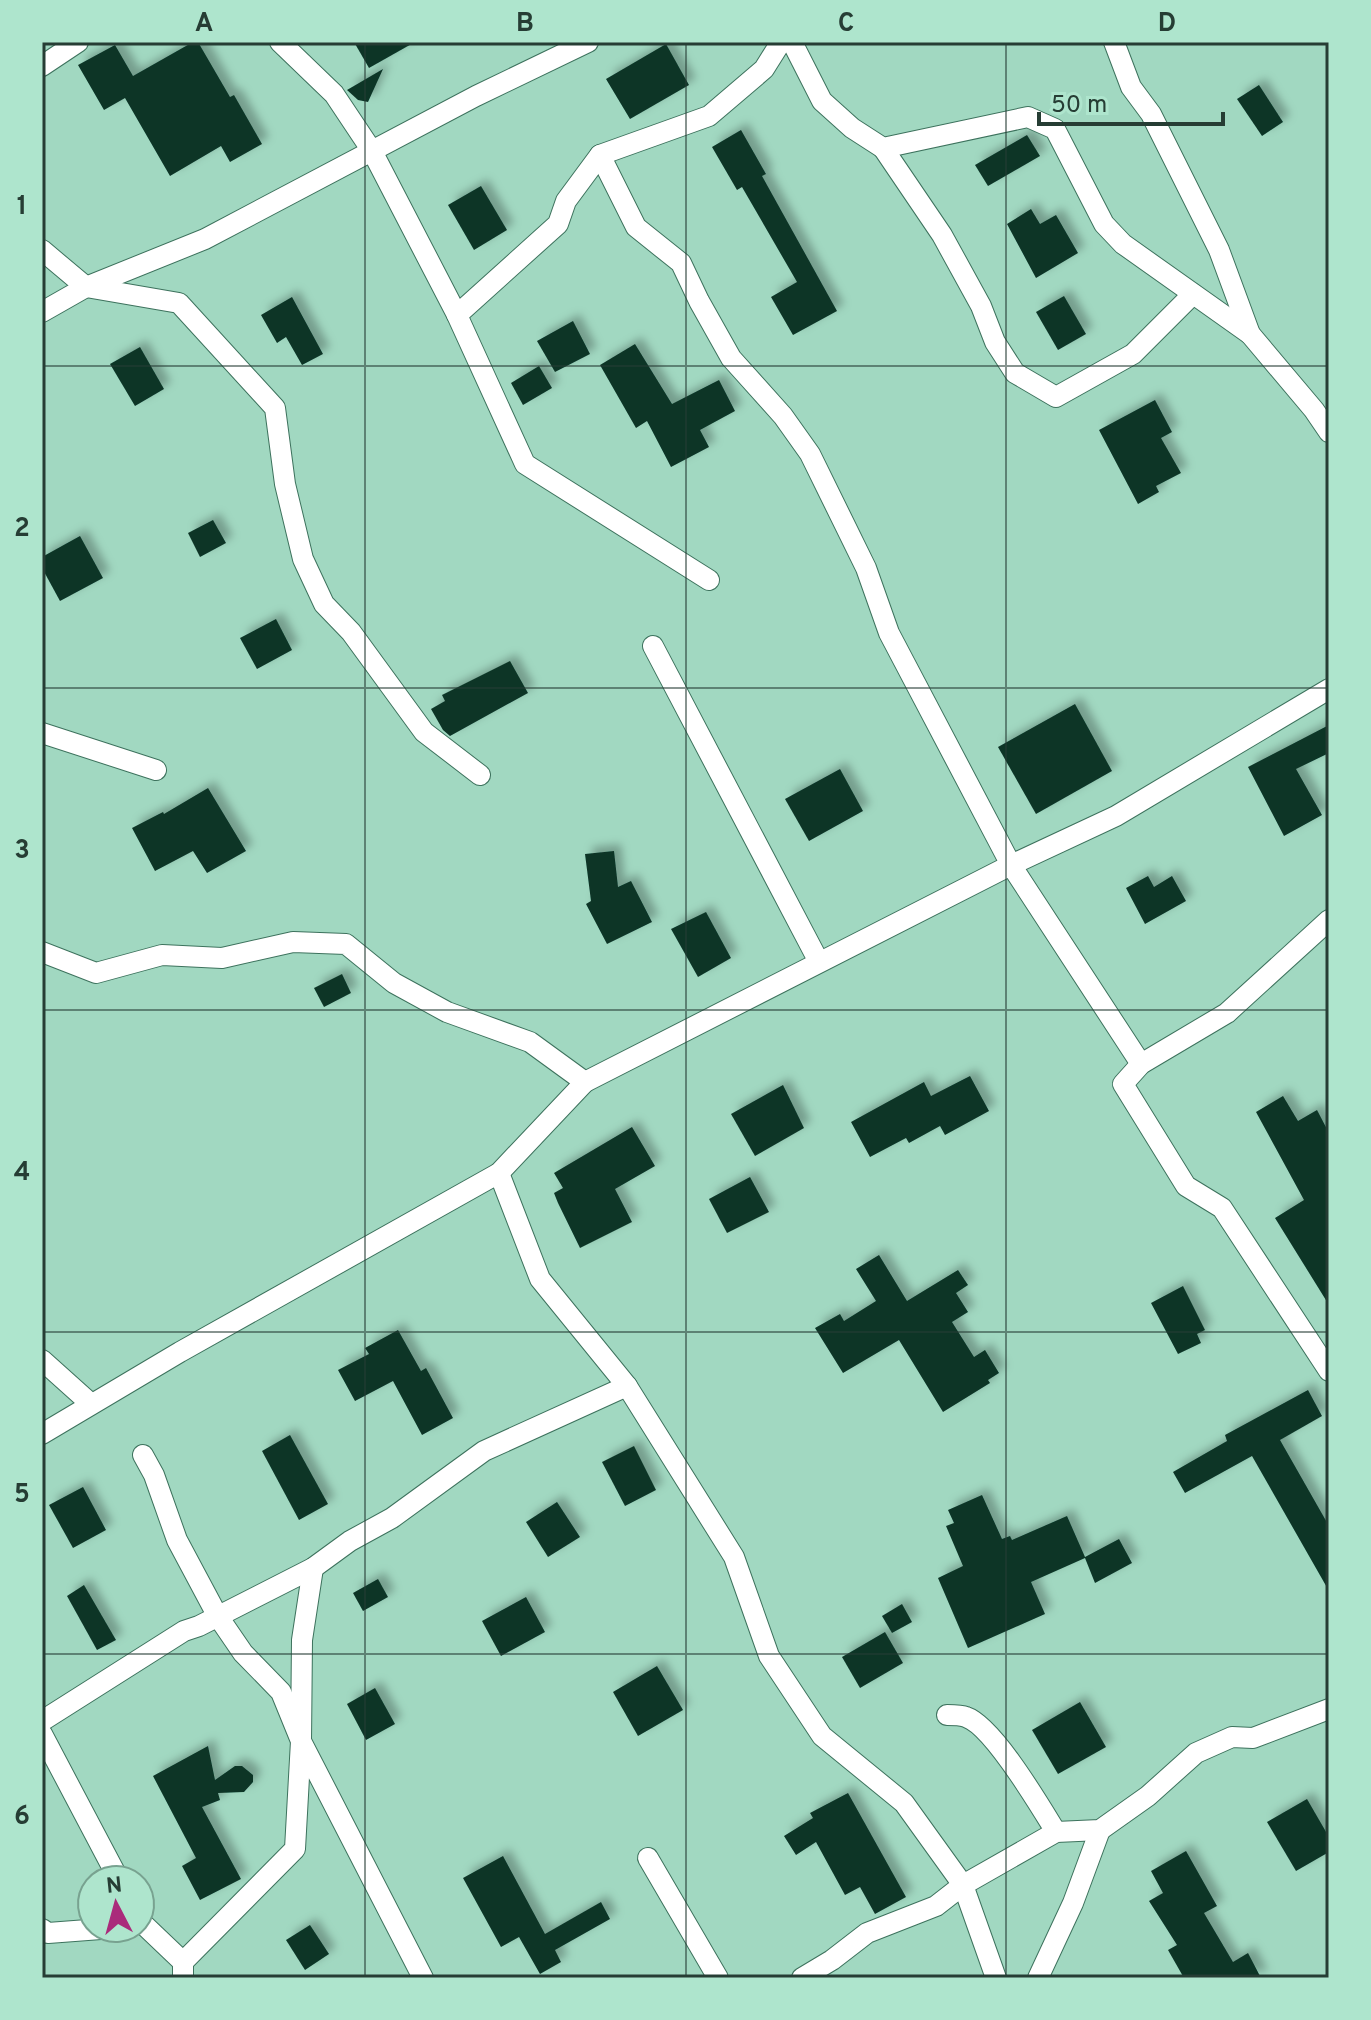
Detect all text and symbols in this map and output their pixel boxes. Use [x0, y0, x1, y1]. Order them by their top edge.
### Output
text: A [195, 8, 213, 41]
text: B [516, 8, 534, 41]
text: C [838, 8, 854, 41]
text: D [1158, 8, 1176, 41]
scale bar [1039, 76, 1223, 126]
text: 50 m [1051, 91, 1107, 121]
text: 1 [17, 191, 27, 224]
text: 2 [14, 513, 30, 546]
text: 3 [14, 835, 30, 868]
text: 4 [14, 1157, 30, 1190]
text: 5 [14, 1479, 30, 1512]
text: 6 [14, 1801, 30, 1834]
north arrow [76, 1864, 156, 1944]
text: N [105, 1872, 123, 1901]

